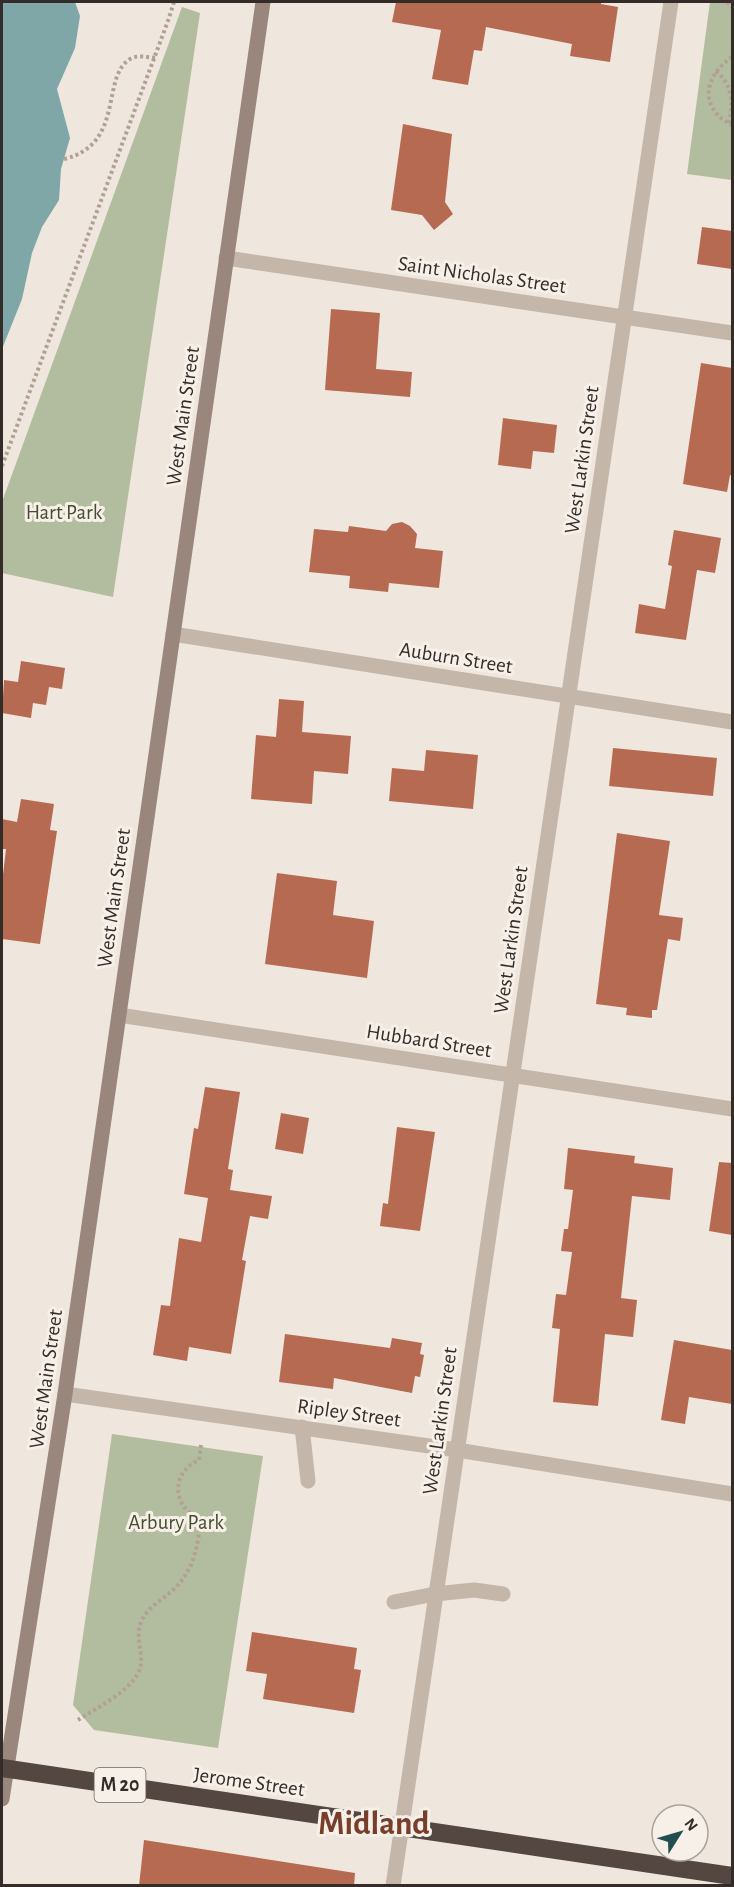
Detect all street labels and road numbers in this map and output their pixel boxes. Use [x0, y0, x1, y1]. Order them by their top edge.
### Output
street label: Saint Nicholas Street [397, 253, 568, 297]
street label: West Main Street [163, 345, 203, 487]
street label: West Larkin Street [561, 385, 603, 535]
street label: Auburn Street [398, 639, 514, 677]
street label: West Main Street [94, 827, 134, 969]
street label: West Larkin Street [490, 865, 532, 1015]
street label: Hubbard Street [365, 1021, 493, 1061]
street label: West Main Street [26, 1308, 66, 1450]
street label: West Larkin Street [419, 1346, 461, 1496]
street label: Ripley Street [296, 1395, 402, 1431]
street label: Jerome Street [192, 1764, 306, 1800]
road number: M 20 [94, 1768, 146, 1802]

